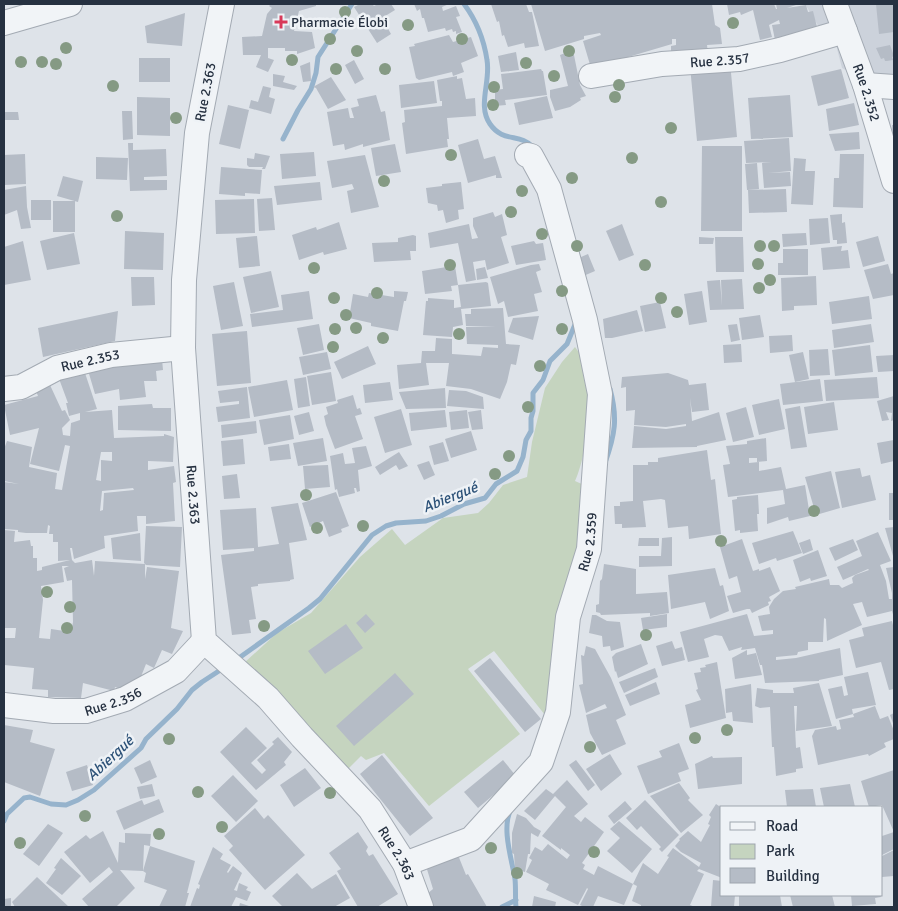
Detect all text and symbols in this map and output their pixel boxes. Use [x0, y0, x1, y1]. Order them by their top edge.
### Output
place label: Pharmacie Élobi [291, 14, 388, 31]
marker: Pharmacie Élobi [275, 16, 287, 28]
street label: Rue 2.357 [690, 49, 751, 71]
street label: Rue 2.363 [191, 61, 220, 123]
street label: Rue 2.352 [849, 61, 884, 124]
street label: Rue 2.353 [59, 346, 120, 376]
street label: Rue 2.363 [182, 464, 204, 525]
water label: Abiergué [420, 477, 481, 516]
street label: Rue 2.359 [575, 512, 601, 574]
street label: Rue 2.356 [82, 683, 145, 720]
water label: Abiergué [83, 731, 138, 784]
legend [720, 806, 883, 896]
text: Road [766, 817, 798, 835]
street label: Rue 2.363 [374, 823, 418, 883]
text: Park [766, 842, 795, 860]
text: Building [766, 867, 820, 885]

